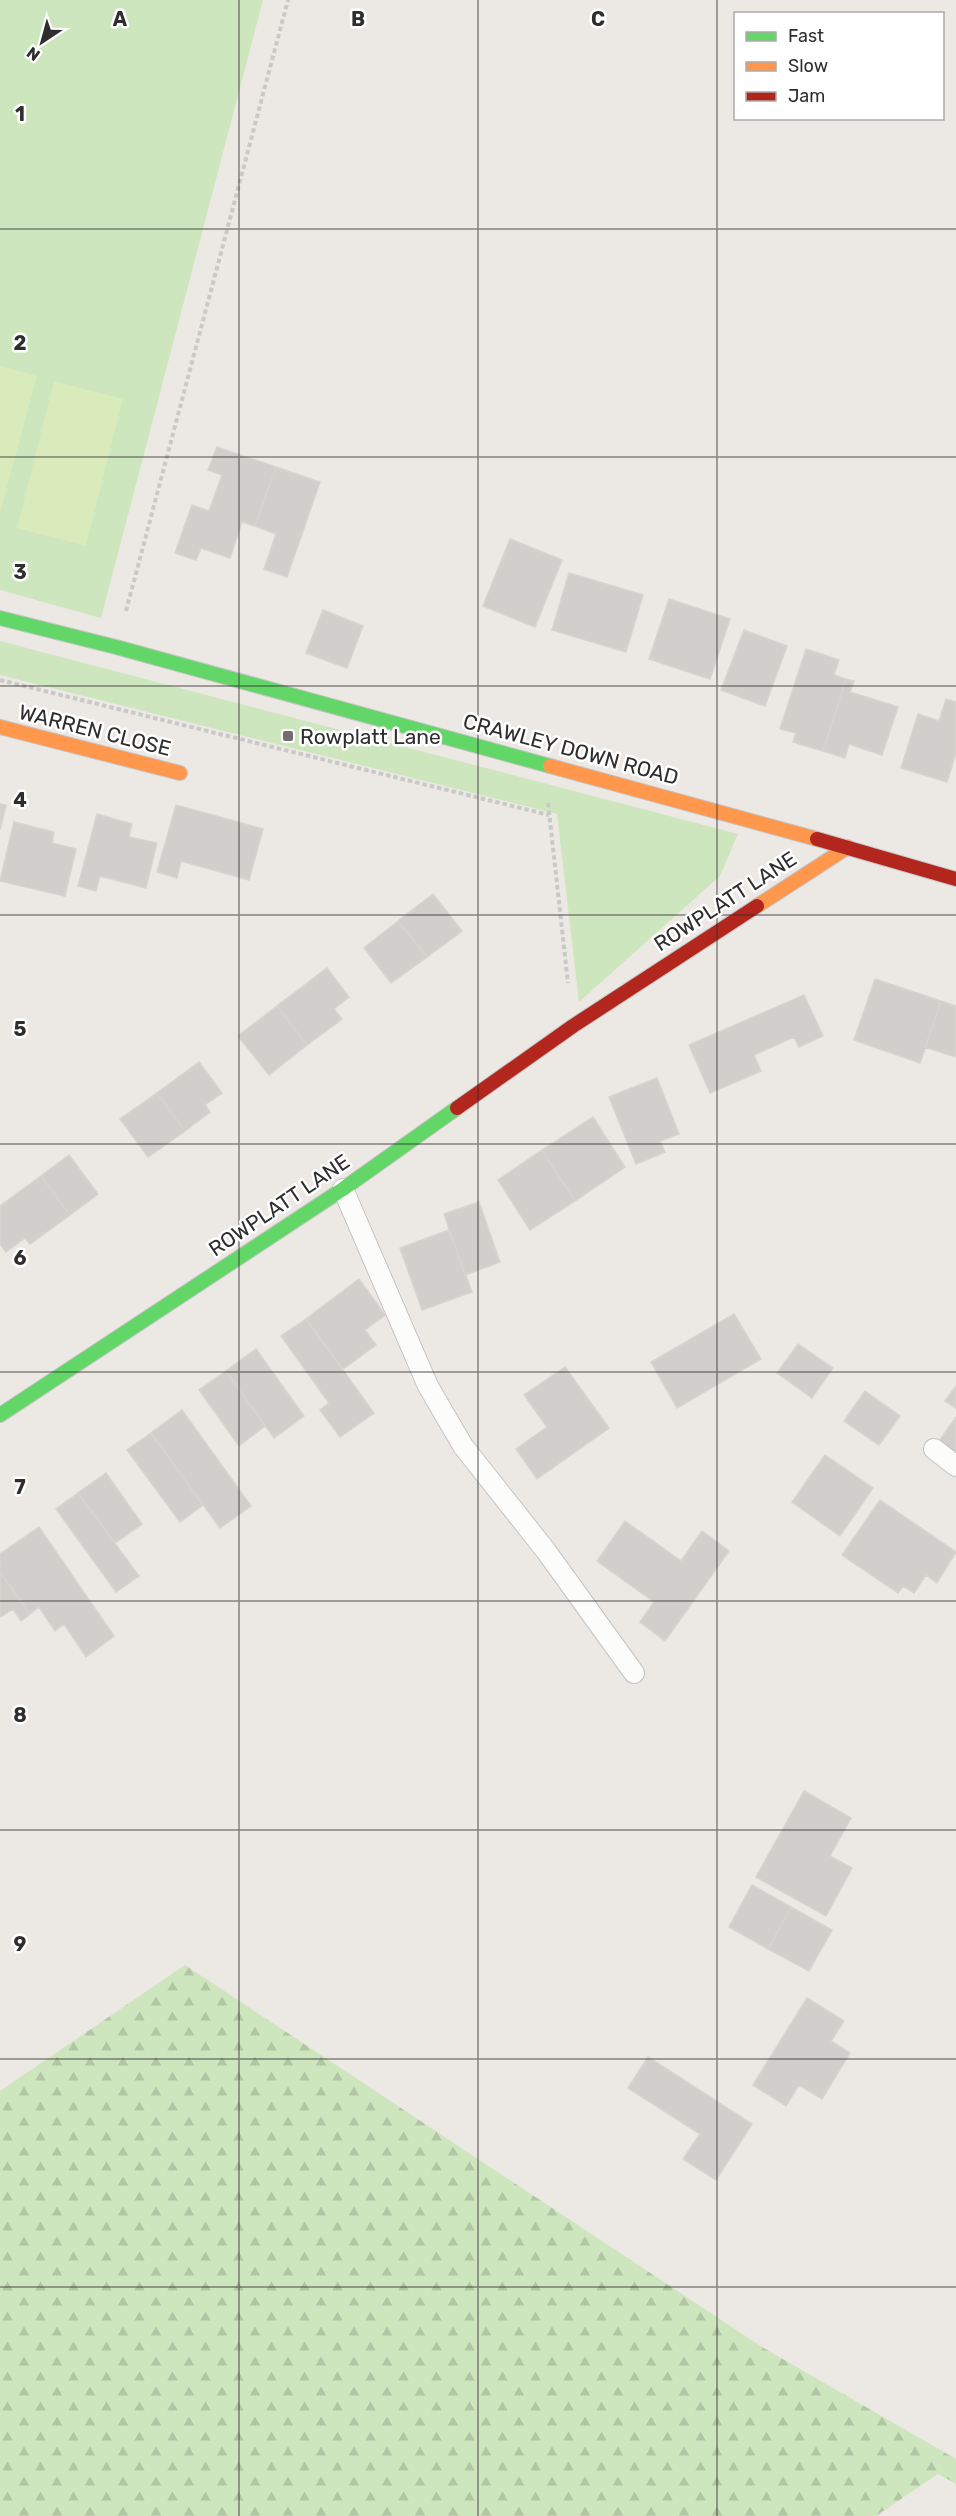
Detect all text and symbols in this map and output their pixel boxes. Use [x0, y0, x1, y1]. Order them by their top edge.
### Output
text: A [113, 7, 128, 31]
text: B [351, 7, 365, 31]
text: C [591, 7, 605, 31]
north arrow [12, 12, 72, 72]
legend [734, 12, 944, 120]
text: Fast [788, 25, 824, 47]
text: N [23, 43, 44, 65]
text: Slow [788, 55, 828, 77]
text: Jam [788, 85, 825, 107]
text: 1 [15, 102, 25, 126]
text: 2 [14, 331, 27, 355]
text: 3 [13, 560, 27, 584]
street label: WARREN CLOSE [16, 699, 174, 761]
street label: CRAWLEY DOWN ROAD [461, 708, 681, 790]
place label: Rowplatt Lane [300, 724, 441, 749]
marker: Rowplatt Lane [281, 729, 295, 743]
text: 4 [13, 788, 27, 812]
street label: ROWPLATT LANE [649, 846, 801, 956]
text: 5 [14, 1017, 27, 1041]
street label: ROWPLATT LANE [204, 1149, 354, 1261]
text: 6 [13, 1246, 27, 1270]
text: 7 [14, 1475, 26, 1499]
text: 8 [13, 1703, 27, 1727]
text: 9 [14, 1932, 27, 1956]

